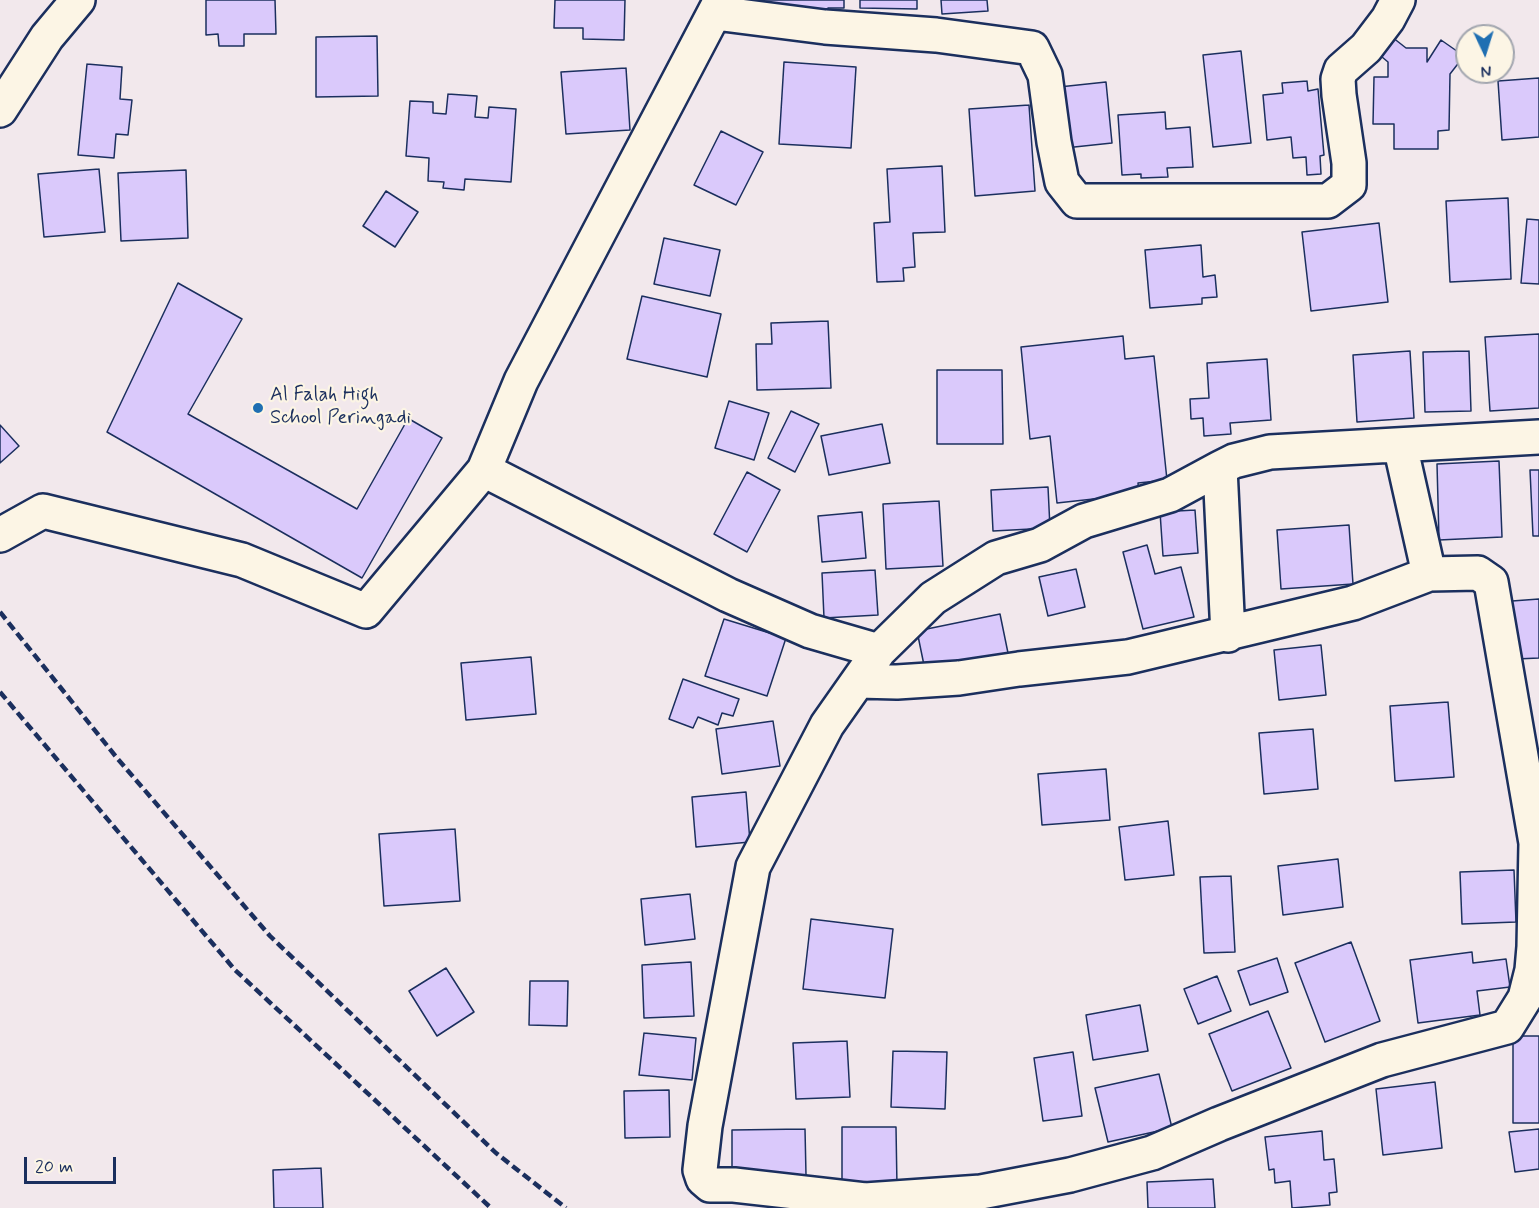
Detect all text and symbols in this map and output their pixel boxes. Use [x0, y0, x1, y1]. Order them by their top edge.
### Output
north arrow [1455, 24, 1515, 84]
text: N [1480, 60, 1492, 81]
place label: Al Falah High School Peringadi [270, 384, 411, 431]
marker: Al Falah High School Peringadi [251, 401, 265, 415]
scale bar [27, 1145, 118, 1183]
text: 20 m [35, 1155, 73, 1179]

